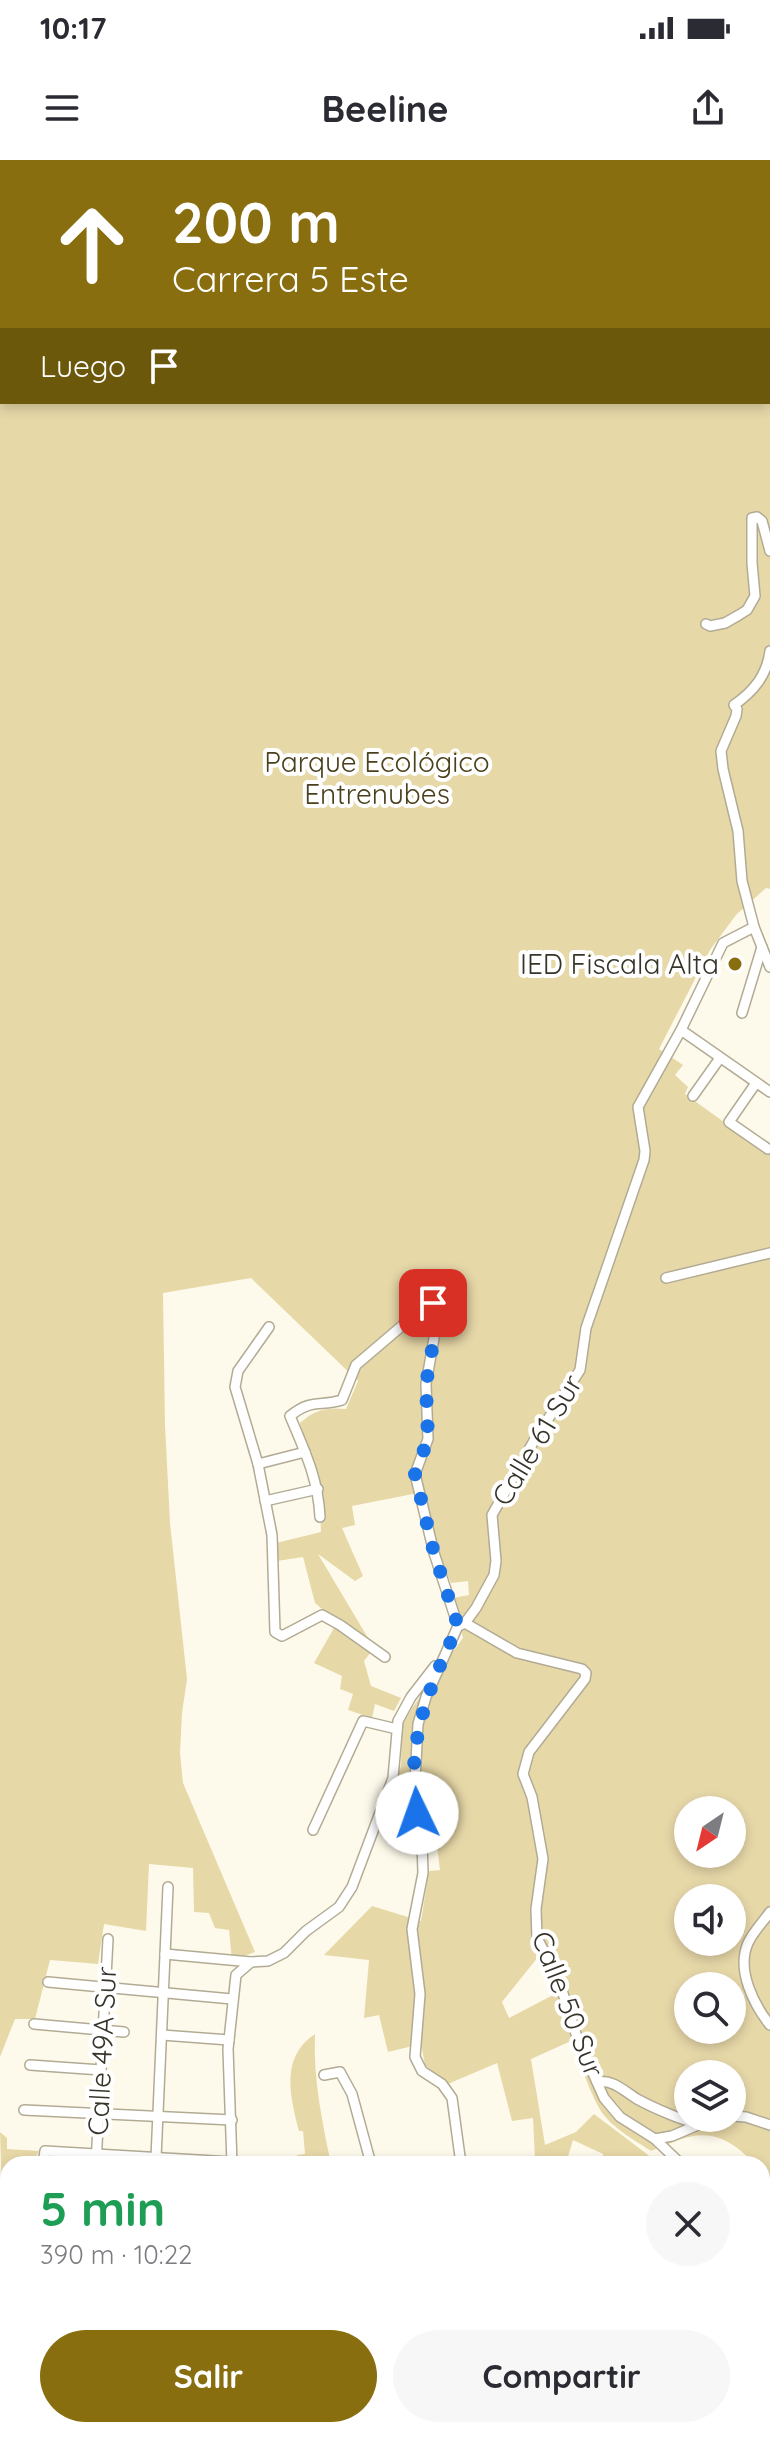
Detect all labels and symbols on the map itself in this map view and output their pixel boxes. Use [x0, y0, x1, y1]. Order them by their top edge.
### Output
park label: Parque Ecológico Entrenubes [264, 744, 490, 811]
place label: IED Fiscala Alta [520, 946, 719, 981]
marker: IED Fiscala Alta [726, 955, 744, 973]
pin [399, 1269, 467, 1337]
street label: Calle 61 Sur [484, 1368, 589, 1512]
position arrow [375, 1771, 459, 1855]
north arrow [674, 1796, 746, 1868]
street label: Calle 50 Sur [525, 1926, 612, 2082]
street label: Calle 49A Sur [80, 1965, 123, 2136]

